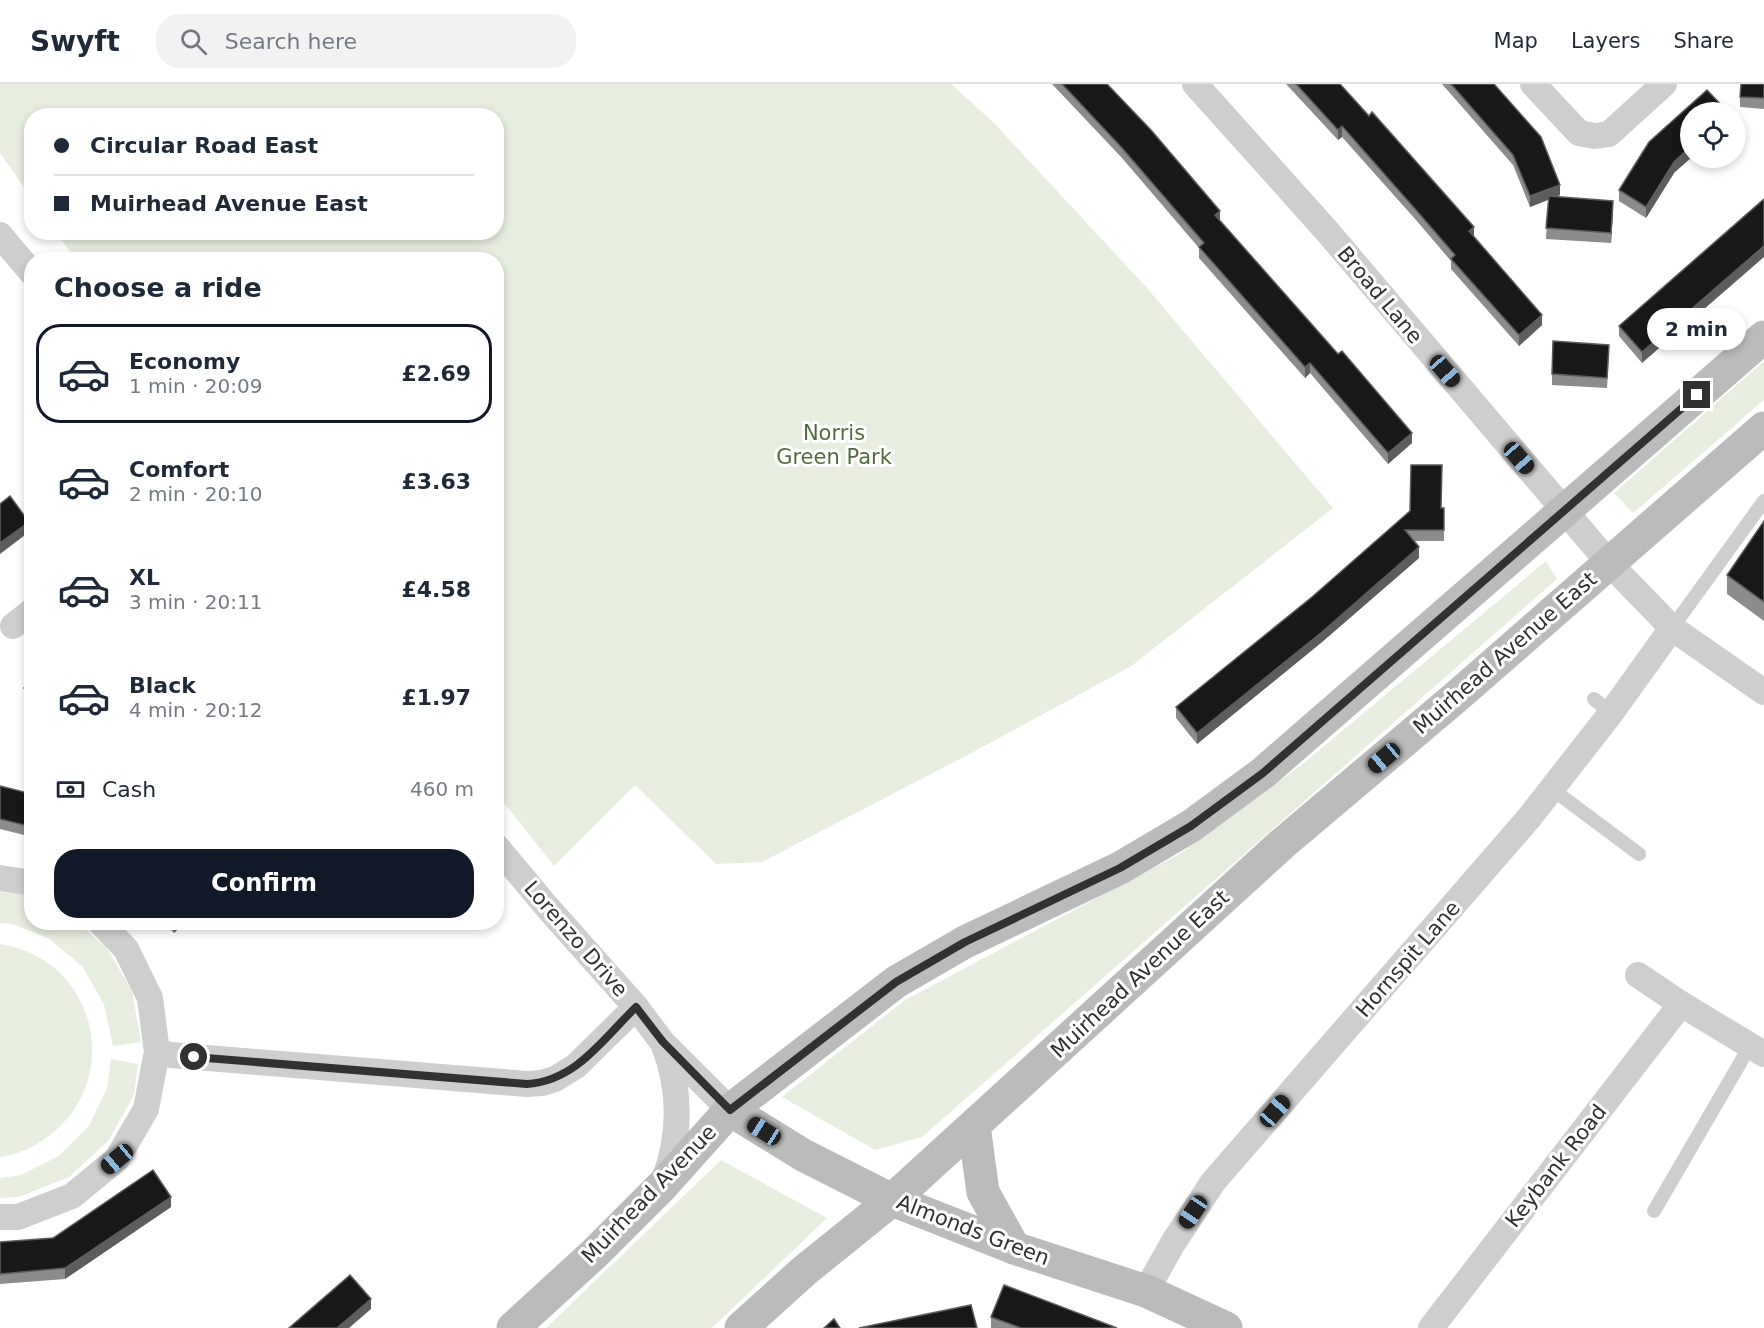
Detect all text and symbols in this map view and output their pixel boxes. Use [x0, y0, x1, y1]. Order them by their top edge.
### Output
search box [156, 14, 576, 68]
text: Swyft [30, 25, 120, 58]
icon: search [177, 25, 210, 58]
text: Search here [225, 29, 357, 54]
text: Map [1494, 29, 1538, 53]
text: Layers [1571, 29, 1640, 53]
text: Share [1673, 29, 1734, 53]
map controls [1680, 102, 1746, 168]
button: locate [1680, 102, 1746, 168]
text: Circular Road East [90, 133, 318, 158]
text: Muirhead Avenue East [90, 191, 368, 216]
street label: Broad Lane [1333, 242, 1427, 348]
text: Choose a ride [54, 272, 262, 303]
callout: 2 min [1648, 308, 1746, 350]
text: 2 min [1665, 317, 1728, 341]
icon: car [57, 347, 111, 401]
text: Economy [129, 349, 240, 374]
car [1426, 352, 1464, 390]
text: £2.69 [401, 361, 471, 386]
text: 1 min · 20:09 [129, 374, 263, 398]
route end [1683, 381, 1710, 408]
park label: Norris Green Park [776, 421, 893, 469]
car [1500, 439, 1538, 477]
icon: car [57, 455, 111, 509]
text: Comfort [129, 457, 229, 482]
text: £3.63 [401, 469, 471, 494]
text: 2 min · 20:10 [129, 482, 263, 506]
icon: car [57, 563, 111, 617]
text: XL [129, 565, 160, 590]
street label: Muirhead Avenue East [1409, 567, 1601, 739]
text: £4.58 [401, 577, 471, 602]
text: 3 min · 20:11 [129, 590, 263, 614]
icon: car [57, 671, 111, 725]
text: Black [129, 673, 196, 698]
text: £1.97 [401, 685, 471, 710]
text: 4 min · 20:12 [129, 698, 263, 722]
car [1364, 740, 1404, 776]
icon: cash [54, 773, 87, 806]
text: Cash [102, 777, 156, 802]
text: 460 m [410, 777, 474, 801]
button: Confirm [54, 849, 474, 918]
street label: Lorenzo Drive [519, 876, 633, 1002]
street label: Muirhead Avenue East [1046, 885, 1234, 1063]
street label: Hornspit Lane [1351, 896, 1465, 1022]
route start [180, 1043, 207, 1070]
car [1256, 1092, 1294, 1130]
street label: Keybank Road [1501, 1100, 1611, 1232]
car [744, 1114, 784, 1148]
street label: Muirhead Avenue [577, 1120, 721, 1268]
car [97, 1141, 137, 1177]
street label: Almonds Green [893, 1190, 1053, 1270]
car [1175, 1192, 1211, 1232]

